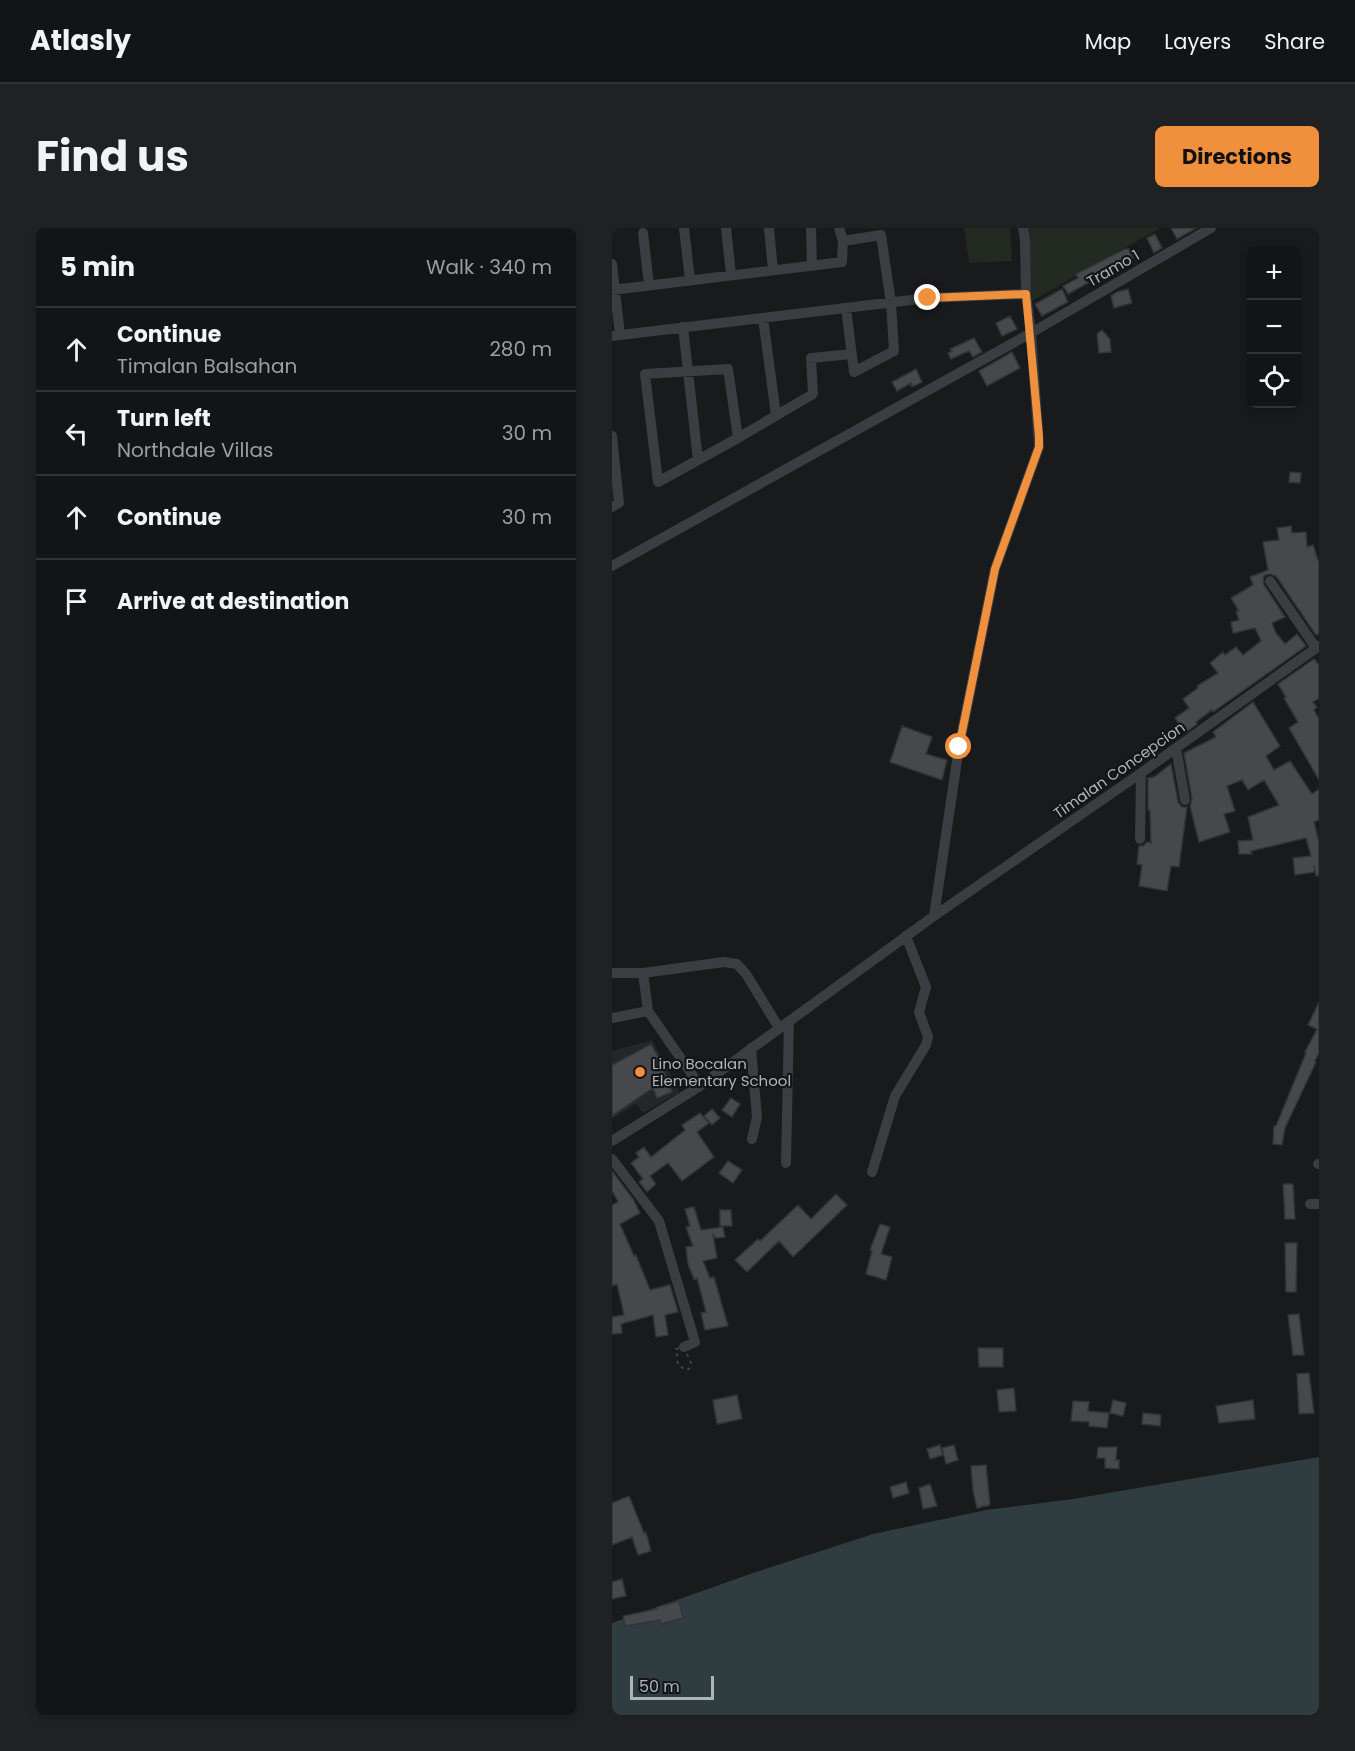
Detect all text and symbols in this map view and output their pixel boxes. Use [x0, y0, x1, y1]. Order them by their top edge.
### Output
text: Atlasly [30, 21, 131, 60]
text: Map [1085, 27, 1131, 56]
text: Layers [1164, 27, 1231, 56]
text: Share [1264, 27, 1325, 56]
button: Directions [1155, 126, 1319, 187]
text: Find us [36, 127, 189, 186]
street label: Tramo 1 [1083, 244, 1143, 292]
map controls [1247, 246, 1301, 408]
button: + [1247, 246, 1301, 300]
text: 5 min [60, 249, 135, 285]
text: Walk · 340 m [426, 253, 552, 281]
route end [914, 284, 940, 310]
button: − [1247, 300, 1301, 354]
text: Continue [117, 319, 221, 350]
icon: ahead [60, 333, 93, 366]
text: 280 m [489, 335, 552, 363]
text: Timalan Balsahan [117, 352, 297, 380]
button: locate [1247, 354, 1301, 408]
text: Turn left [117, 403, 211, 434]
icon: left [60, 417, 93, 450]
text: 30 m [502, 419, 552, 447]
text: Northdale Villas [117, 436, 273, 464]
icon: ahead [60, 501, 93, 534]
text: Continue [117, 502, 221, 533]
text: 30 m [502, 503, 552, 531]
icon: arrive [60, 585, 93, 618]
text: Arrive at destination [117, 586, 349, 617]
street label: Timalan Concepcion [1049, 717, 1189, 823]
route start [945, 733, 971, 759]
place label: Lino Bocalan Elementary School [652, 1053, 791, 1091]
marker: Lino Bocalan Elementary School [633, 1065, 647, 1079]
scale bar [630, 1673, 714, 1700]
text: 50 m [639, 1675, 680, 1698]

